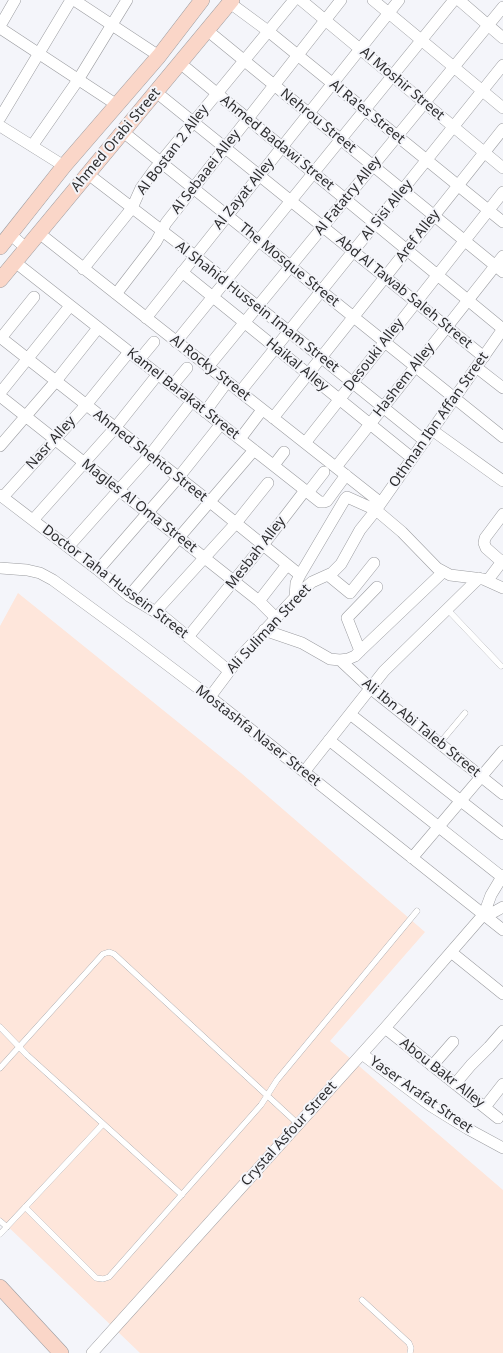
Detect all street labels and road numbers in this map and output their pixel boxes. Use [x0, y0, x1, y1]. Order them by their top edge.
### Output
street label: Al Moshir Street [356, 44, 448, 124]
street label: Al Ra'es Street [326, 76, 408, 148]
street label: Ahmed Orabi Street [68, 85, 164, 195]
street label: Nehrou Street [277, 85, 359, 157]
street label: Ahmed Badawi Street [217, 92, 337, 194]
street label: Al Bostan 2 Alley [134, 102, 212, 198]
street label: Al Sebaaei Alley [168, 127, 244, 217]
street label: Al Fatatry Alley [311, 153, 385, 239]
street label: Al Zayat Alley [210, 155, 278, 233]
street label: Al Sisi Alley [358, 177, 416, 243]
street label: Aref Alley [392, 207, 444, 265]
street label: The Mosque Street [236, 220, 342, 310]
street label: Abd Al Tawab Saleh Street [333, 232, 475, 352]
street label: Al Shahid Hussein Imam Street [172, 238, 342, 376]
street label: Desouki Alley [340, 315, 408, 395]
street label: Al Rocky Street [166, 331, 254, 405]
street label: Haikal Alley [262, 335, 332, 395]
street label: Hashem Alley [370, 340, 438, 420]
street label: Kamel Barakat Street [123, 345, 243, 443]
street label: Othman Ibn Affan Street [386, 349, 492, 491]
street label: Ahmed Shehto Street [90, 406, 210, 506]
street label: Nasr Alley [23, 413, 79, 473]
street label: Magles Al Oma Street [78, 456, 200, 556]
street label: Mesbah Alley [223, 514, 289, 592]
street label: Doctor Taha Hussein Street [39, 522, 191, 642]
street label: Ali Suliman Street [223, 581, 315, 677]
street label: Ali Ibn Abi Taleb Street [358, 675, 484, 781]
street label: Mostashfa Naser Street [192, 682, 324, 790]
street label: Abou Bakr Alley [396, 1035, 488, 1111]
street label: Yaser Arafat Street [366, 1053, 476, 1137]
street label: Crystal Asfour Street [238, 1078, 340, 1190]

